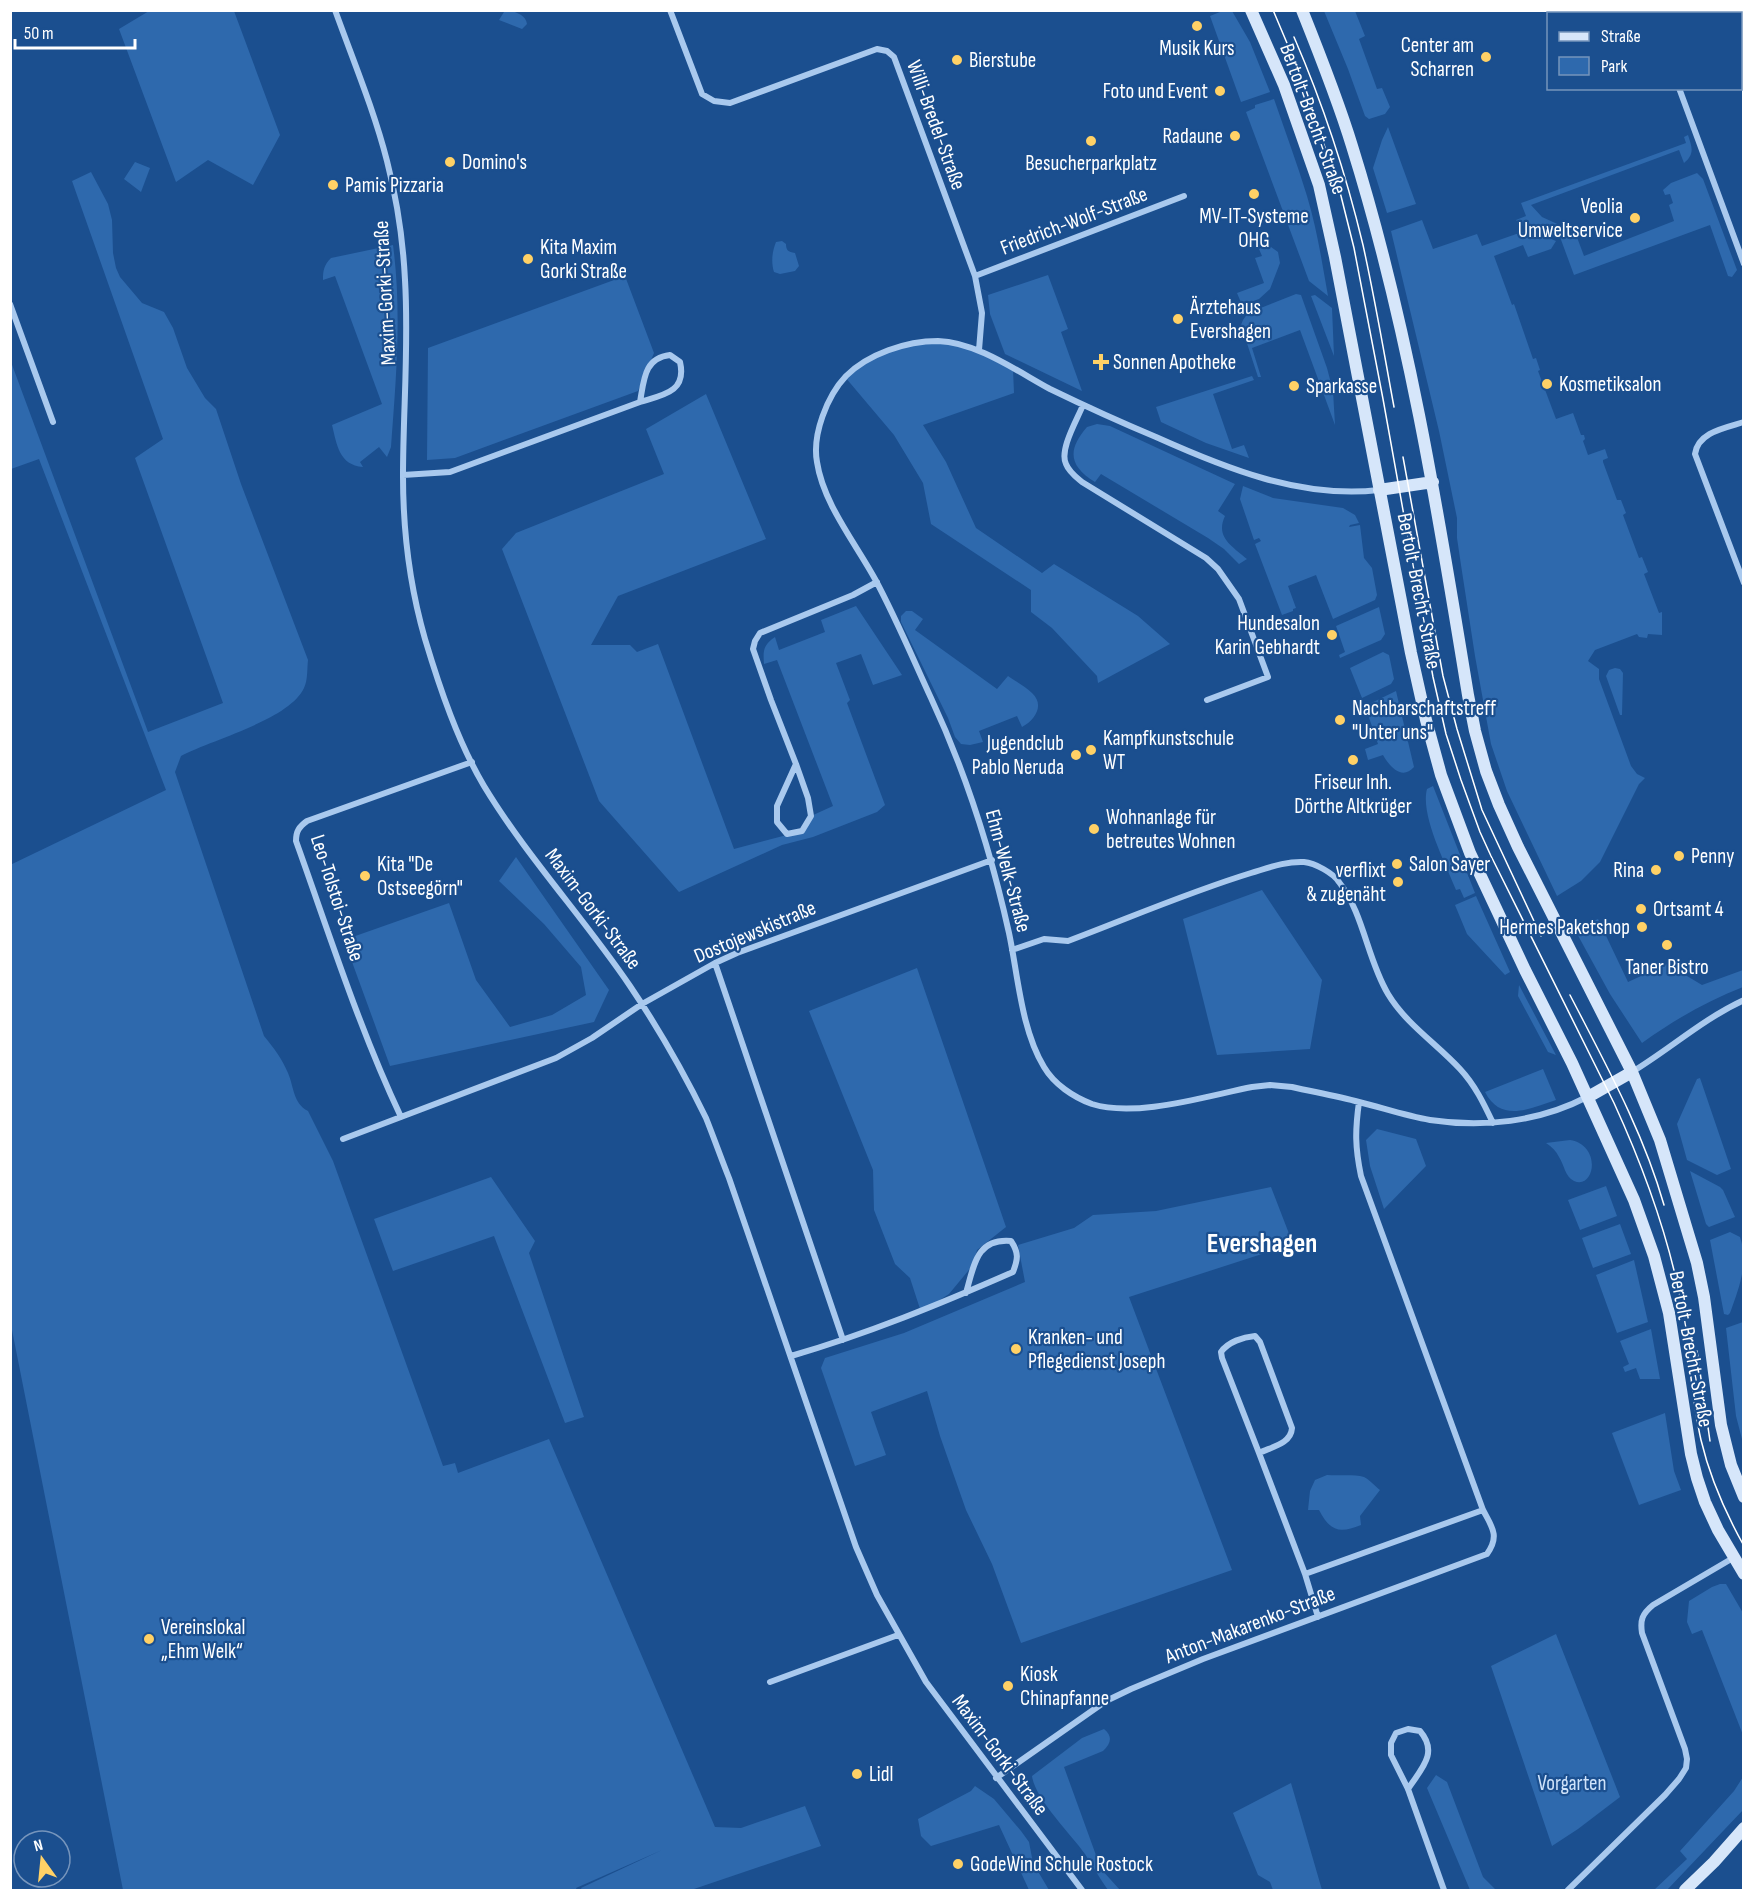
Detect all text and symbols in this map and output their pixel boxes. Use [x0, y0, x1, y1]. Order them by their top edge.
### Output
scale bar [15, 12, 135, 50]
legend [1547, 12, 1742, 90]
marker: Musik Kurs [1190, 19, 1204, 33]
text: 50 m [24, 23, 54, 44]
text: Straße [1601, 26, 1641, 47]
place label: Center am Scharren [1401, 33, 1474, 82]
place label: Musik Kurs [1159, 36, 1235, 61]
street label: Bertolt-Brecht-Straße [1274, 40, 1352, 198]
place label: Bierstube [969, 48, 1036, 73]
marker: Center am Scharren [1479, 50, 1493, 64]
marker: Bierstube [950, 53, 964, 67]
text: Park [1601, 56, 1627, 77]
street label: Willi-Bredel-Straße [901, 57, 971, 193]
place label: Foto und Event [1103, 79, 1208, 104]
marker: Foto und Event [1213, 84, 1227, 98]
place label: Radaune [1162, 124, 1223, 149]
marker: Radaune [1228, 129, 1242, 143]
marker: Besucherparkplatz [1084, 134, 1098, 148]
place label: Domino's [462, 150, 527, 175]
place label: Besucherparkplatz [1025, 151, 1157, 176]
marker: Domino's [443, 155, 457, 169]
place label: Pamis Pizzaria [345, 173, 444, 198]
marker: Pamis Pizzaria [326, 178, 340, 192]
street label: Friedrich-Wolf-Straße [997, 181, 1151, 261]
marker: MV-IT-Systeme OHG [1247, 187, 1261, 201]
place label: Veolia Umweltservice [1518, 194, 1623, 243]
place label: MV-IT-Systeme OHG [1199, 204, 1309, 253]
marker: Veolia Umweltservice [1628, 211, 1642, 225]
street label: Maxim-Gorki-Straße [369, 220, 401, 366]
place label: Kita Maxim Gorki Straße [540, 235, 627, 284]
marker: Kita Maxim Gorki Straße [521, 252, 535, 266]
place label: Ärztehaus Evershagen [1189, 295, 1271, 344]
marker: Ärztehaus Evershagen [1171, 312, 1185, 326]
place label: Sonnen Apotheke [1113, 350, 1236, 375]
marker: Sonnen Apotheke [1094, 355, 1108, 369]
place label: Kosmetiksalon [1559, 372, 1661, 397]
place label: Sparkasse [1306, 374, 1377, 399]
marker: Kosmetiksalon [1540, 377, 1554, 391]
marker: Sparkasse [1287, 379, 1301, 393]
street label: Bertolt-Brecht-Straße [1392, 511, 1446, 671]
place label: Hundesalon Karin Gebhardt [1215, 611, 1320, 660]
marker: Hundesalon Karin Gebhardt [1325, 628, 1339, 642]
place label: Nachbarschaftstreff "Unter uns" [1352, 696, 1497, 745]
marker: Nachbarschaftstreff "Unter uns" [1333, 713, 1347, 727]
place label: Kampfkunstschule WT [1103, 726, 1234, 775]
place label: Jugendclub Pablo Neruda [972, 731, 1064, 780]
marker: Kampfkunstschule WT [1084, 743, 1098, 757]
marker: Jugendclub Pablo Neruda [1069, 748, 1083, 762]
marker: Friseur Inh. Dörthe Altkrüger [1346, 753, 1360, 767]
place label: Friseur Inh. Dörthe Altkrüger [1294, 770, 1412, 819]
place label: Wohnanlage für betreutes Wohnen [1106, 805, 1235, 854]
street label: Ehm-Welk-Straße [980, 807, 1036, 935]
marker: Wohnanlage für betreutes Wohnen [1087, 822, 1101, 836]
street label: Leo-Tolstoi-Straße [305, 832, 369, 964]
street label: Maxim-Gorki-Straße [539, 844, 647, 974]
place label: Penny [1691, 844, 1734, 869]
marker: Penny [1672, 849, 1686, 863]
place label: Kita "De Ostseegörn" [377, 852, 463, 901]
place label: Salon Sayer [1409, 852, 1490, 877]
marker: Salon Sayer [1390, 857, 1404, 871]
place label: verflixt & zugenäht [1306, 858, 1386, 907]
place label: Rina [1613, 858, 1644, 883]
marker: Rina [1649, 863, 1663, 877]
marker: Kita "De Ostseegörn" [358, 869, 372, 883]
marker: verflixt & zugenäht [1391, 875, 1405, 889]
street label: Dostojewskistraße [690, 895, 820, 969]
place label: Ortsamt 4 [1653, 897, 1724, 922]
marker: Ortsamt 4 [1634, 902, 1648, 916]
place label: Hermes Paketshop [1499, 915, 1630, 940]
marker: Hermes Paketshop [1635, 920, 1649, 934]
marker: Taner Bistro [1660, 938, 1674, 952]
place label: Taner Bistro [1625, 955, 1709, 980]
district label: Evershagen [1207, 1228, 1317, 1260]
street label: Bertolt-Brecht-Straße [1664, 1269, 1718, 1429]
place label: Kranken- und Pflegedienst Joseph [1028, 1325, 1165, 1374]
marker: Kranken- und Pflegedienst Joseph [1009, 1342, 1023, 1356]
street label: Anton-Makarenko-Straße [1160, 1581, 1339, 1669]
place label: Vereinslokal „Ehm Welk“ [161, 1615, 245, 1664]
marker: Vereinslokal „Ehm Welk“ [142, 1632, 156, 1646]
place label: Kiosk Chinapfanne [1020, 1662, 1109, 1711]
marker: Kiosk Chinapfanne [1001, 1679, 1015, 1693]
street label: Maxim-Gorki-Straße [946, 1690, 1054, 1820]
place label: Lidl [869, 1762, 893, 1787]
marker: Lidl [850, 1767, 864, 1781]
park label: Vorgarten [1537, 1771, 1607, 1796]
north arrow [12, 1829, 72, 1889]
text: N [32, 1836, 45, 1856]
place label: GodeWind Schule Rostock [970, 1852, 1153, 1877]
marker: GodeWind Schule Rostock [951, 1857, 965, 1871]

